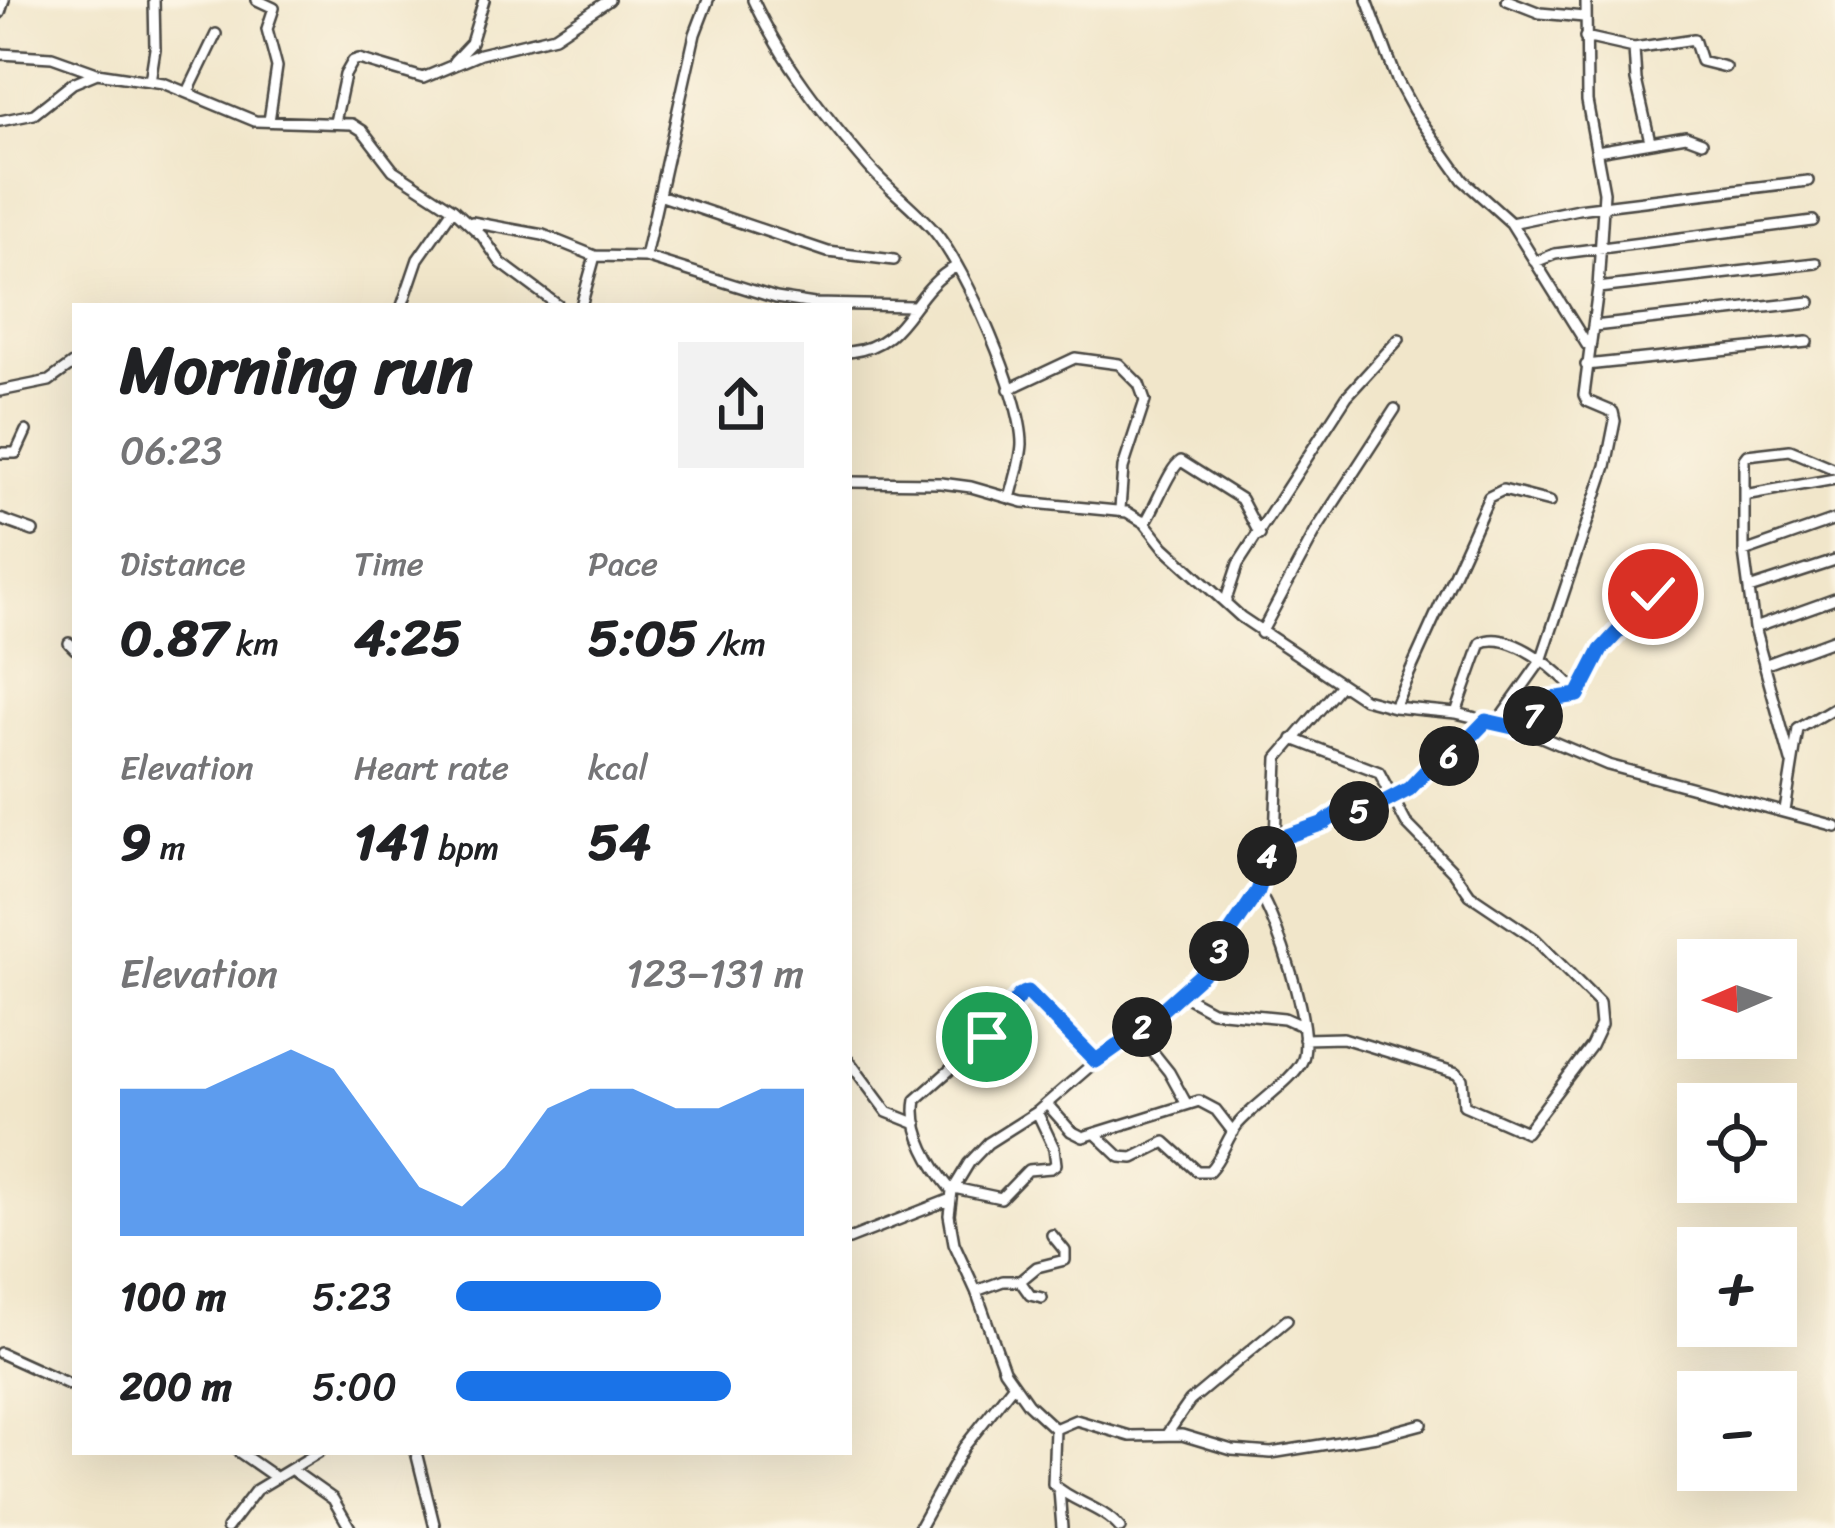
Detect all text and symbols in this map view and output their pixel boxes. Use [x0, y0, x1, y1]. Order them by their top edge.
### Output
text: Morning run [120, 312, 473, 429]
button: share [678, 342, 804, 468]
text: 06:23 [120, 416, 223, 485]
text: Distance [120, 535, 245, 593]
text: Time [354, 535, 424, 593]
text: Pace [588, 535, 658, 593]
pin [1602, 543, 1704, 645]
icon: check [1620, 561, 1686, 627]
text: 0.87 [120, 593, 228, 683]
text: 4:25 [354, 593, 462, 683]
text: 5:05 [588, 593, 698, 683]
text: km [228, 615, 279, 673]
text: /km [698, 615, 766, 673]
pin: 7 [1503, 686, 1563, 746]
text: 7 [1524, 687, 1542, 745]
pin: 6 [1419, 726, 1479, 786]
text: 6 [1440, 727, 1458, 785]
text: Elevation [120, 739, 254, 797]
text: Heart rate [354, 739, 509, 797]
text: kcal [588, 739, 648, 797]
pin: 5 [1329, 781, 1389, 841]
text: 5 [1349, 782, 1369, 840]
text: 9 [120, 797, 151, 887]
text: 141 [354, 797, 430, 887]
text: 54 [588, 797, 651, 887]
text: m [151, 819, 185, 877]
text: bpm [430, 819, 499, 877]
pin: 4 [1237, 826, 1297, 886]
text: 4 [1257, 827, 1277, 885]
pin: 3 [1189, 921, 1249, 981]
text: 3 [1210, 922, 1228, 980]
text: Elevation [120, 939, 278, 1008]
text: 123–131 m [626, 939, 804, 1008]
north arrow [1677, 939, 1797, 1059]
map controls [1677, 939, 1797, 1491]
pin [936, 986, 1038, 1088]
pin: 2 [1112, 997, 1172, 1057]
text: 2 [1132, 998, 1152, 1056]
icon: arrive [954, 1004, 1020, 1070]
button: locate [1677, 1083, 1797, 1203]
button: + [1677, 1227, 1797, 1347]
text: 100 m [120, 1262, 226, 1331]
text: 5:23 [312, 1262, 392, 1331]
text: 200 m [120, 1352, 232, 1421]
text: 5:00 [312, 1352, 397, 1421]
button: − [1677, 1371, 1797, 1491]

